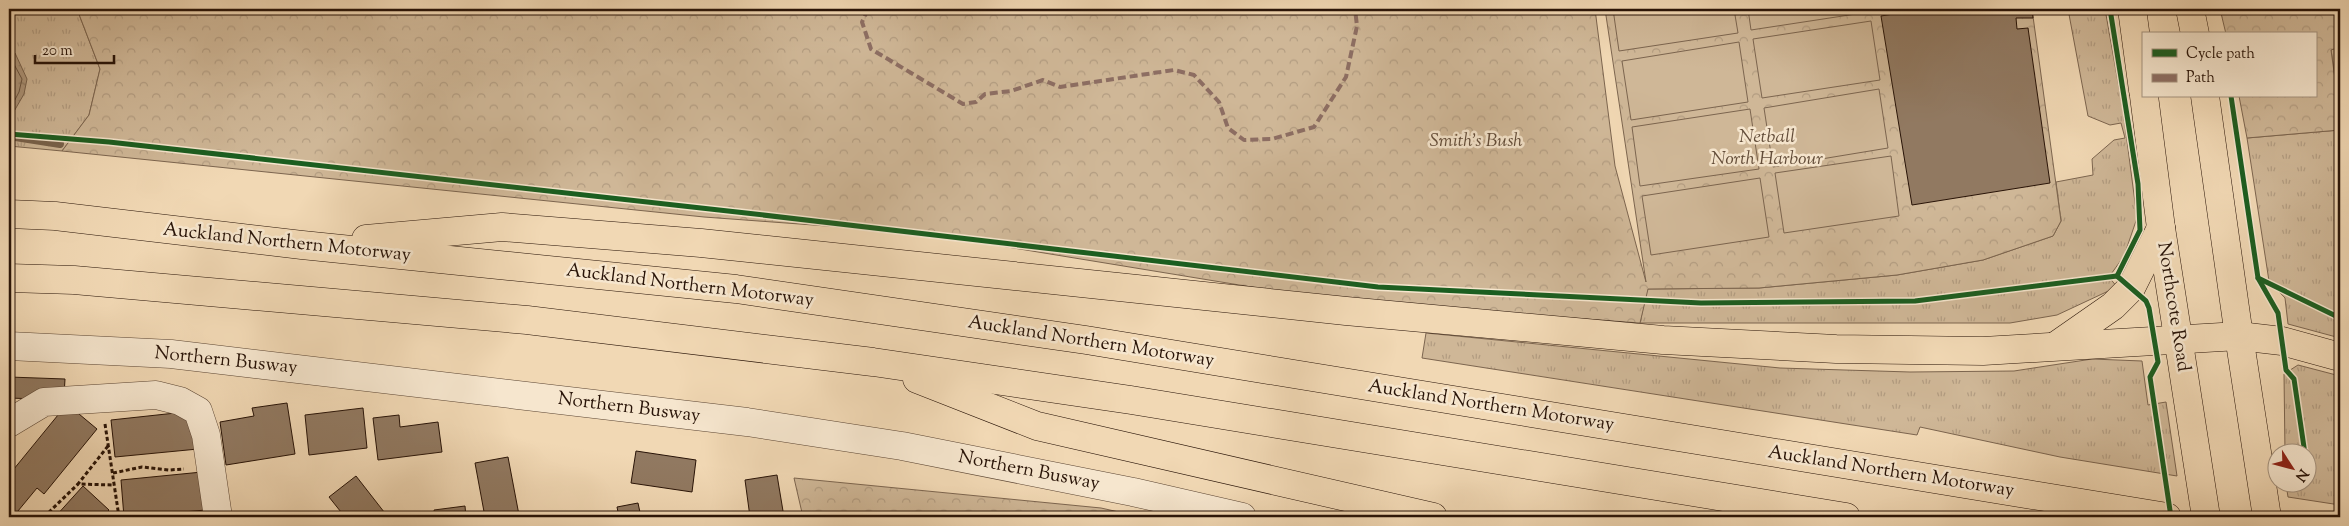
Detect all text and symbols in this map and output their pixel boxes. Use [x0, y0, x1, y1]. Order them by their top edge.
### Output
scale bar [35, 32, 114, 64]
legend [2142, 32, 2316, 98]
text: 20 m [42, 41, 73, 62]
text: Cycle path [2186, 44, 2255, 65]
text: Path [2186, 68, 2215, 89]
park label: Netball North Harbour [1711, 124, 1823, 173]
park label: Smith's Bush [1429, 128, 1523, 155]
street label: Auckland Northern Motorway [162, 217, 413, 270]
street label: Northcote Road [2149, 240, 2197, 374]
street label: Auckland Northern Motorway [565, 257, 816, 315]
street label: Auckland Northern Motorway [966, 309, 1217, 375]
street label: Northern Busway [153, 340, 299, 382]
street label: Auckland Northern Motorway [1366, 373, 1617, 439]
street label: Northern Busway [556, 386, 702, 430]
street label: Auckland Northern Motorway [1766, 439, 2017, 505]
street label: Northern Busway [956, 444, 1103, 498]
north arrow [2266, 444, 2316, 494]
text: N [2290, 464, 2312, 485]

